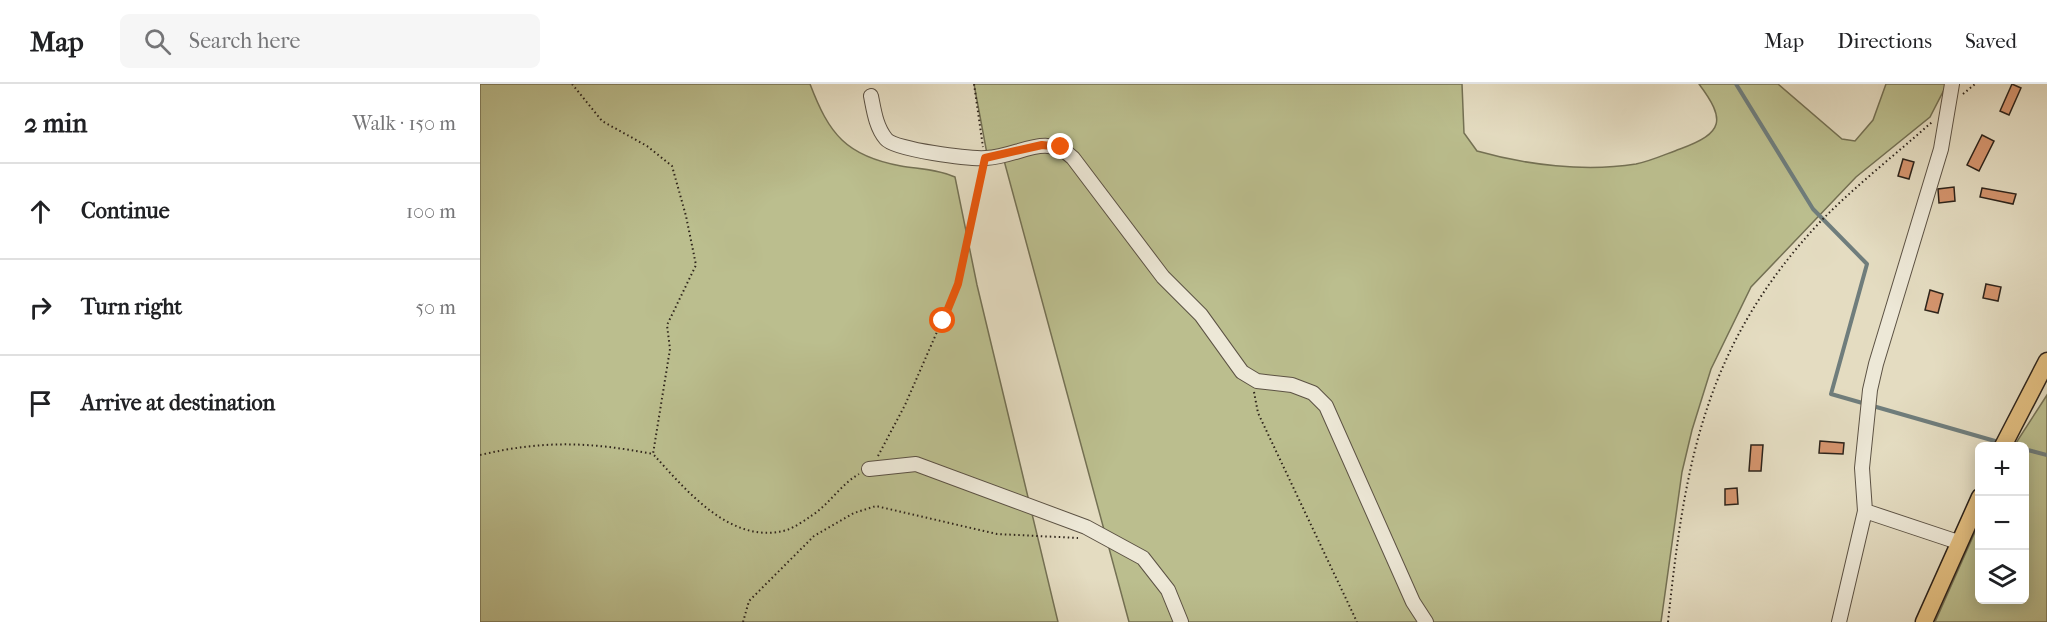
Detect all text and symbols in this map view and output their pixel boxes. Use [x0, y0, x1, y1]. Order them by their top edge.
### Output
search box [120, 14, 540, 68]
text: Map [30, 25, 84, 58]
icon: search [141, 25, 174, 58]
text: Search here [189, 28, 300, 54]
text: Map [1764, 29, 1804, 53]
text: Directions [1837, 29, 1932, 53]
text: Saved [1965, 29, 2017, 53]
text: 2 min [24, 108, 87, 139]
text: Walk · 150 m [352, 112, 456, 135]
route end [1047, 133, 1073, 159]
icon: ahead [24, 195, 57, 228]
text: Continue [81, 198, 170, 224]
text: 100 m [406, 200, 456, 223]
icon: right [24, 291, 57, 324]
text: Turn right [81, 294, 182, 320]
text: 50 m [415, 296, 456, 319]
route start [929, 307, 955, 333]
icon: arrive [24, 387, 57, 420]
text: Arrive at destination [81, 390, 275, 416]
map controls [1975, 442, 2029, 604]
button: + [1975, 442, 2029, 496]
button: − [1975, 496, 2029, 550]
button: layers [1975, 550, 2029, 604]

